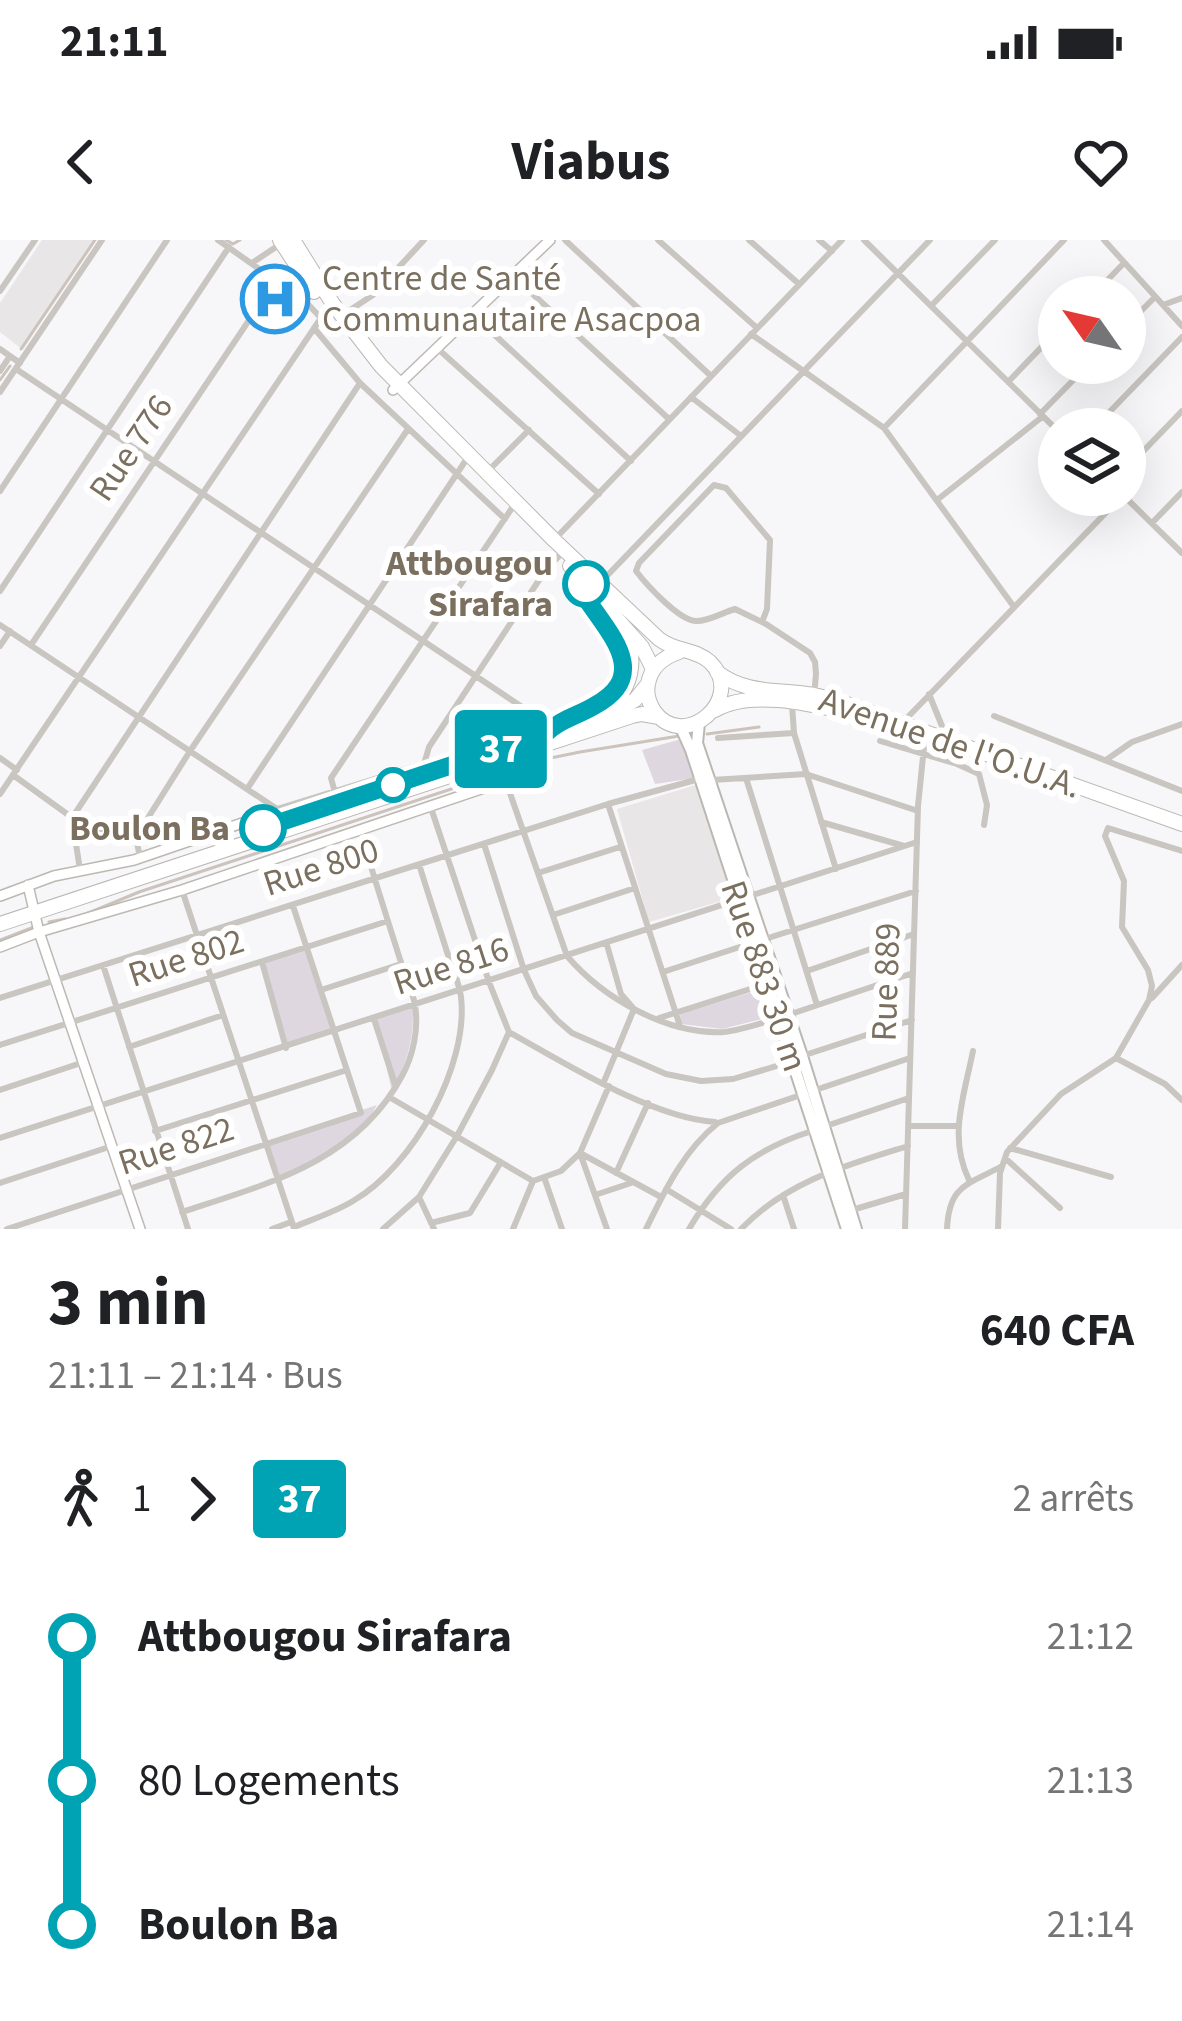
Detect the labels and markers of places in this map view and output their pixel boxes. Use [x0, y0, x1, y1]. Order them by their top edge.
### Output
place label: Centre de Santé Communautaire Asacpoa [322, 253, 702, 345]
hospital icon: Centre de Santé Communautaire Asacpoa [240, 264, 310, 334]
place label: Attbougou Sirafara [385, 538, 553, 630]
marker: Attbougou Sirafara [564, 562, 608, 606]
unlabelled marker [377, 769, 409, 801]
place label: Boulon Ba [69, 803, 230, 854]
marker: Boulon Ba [241, 806, 285, 850]

